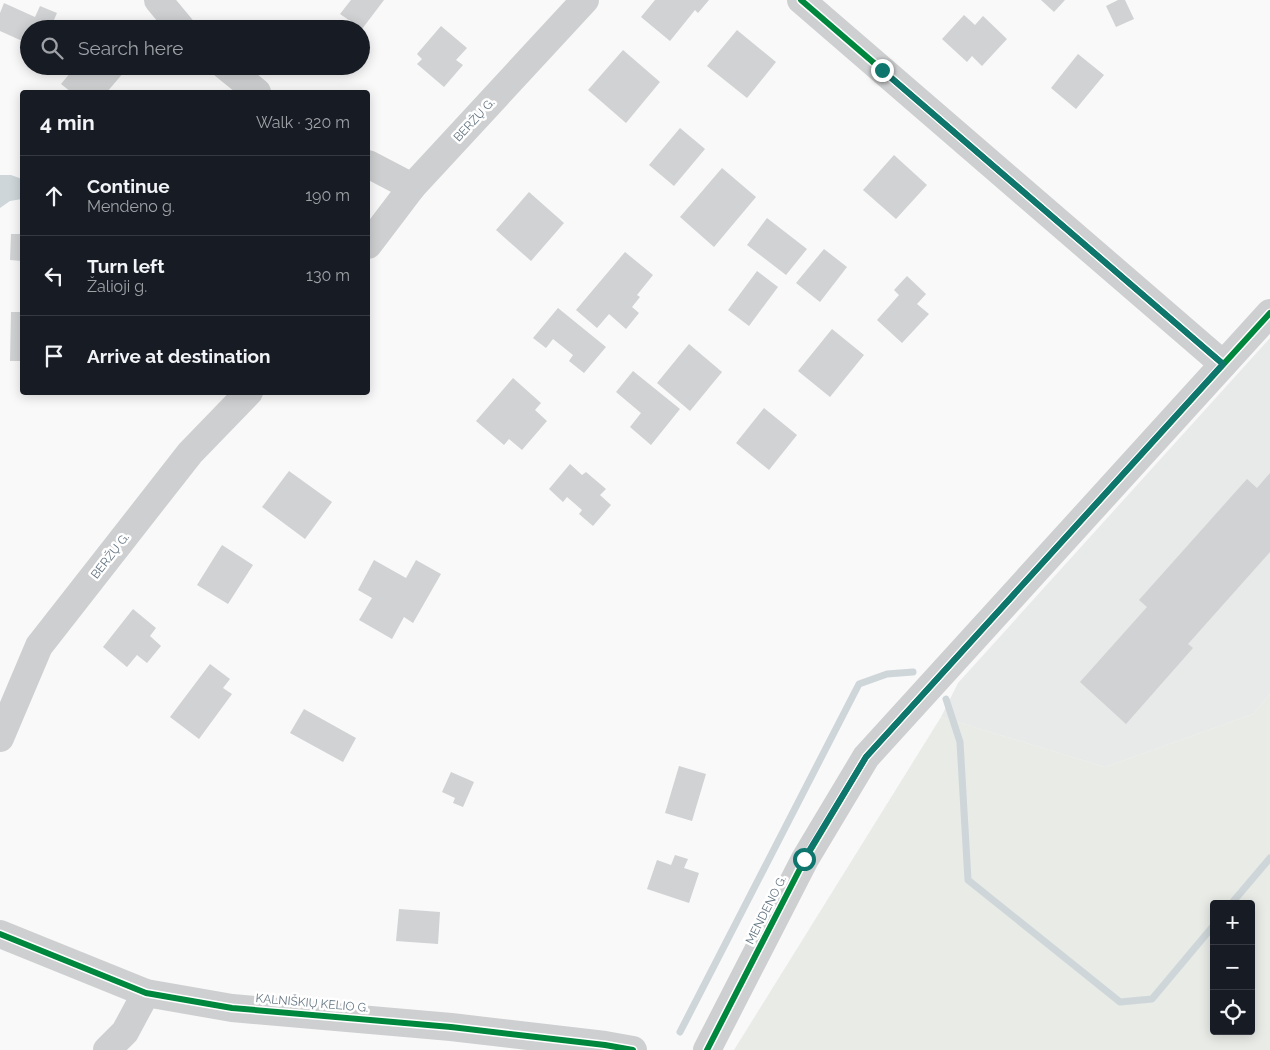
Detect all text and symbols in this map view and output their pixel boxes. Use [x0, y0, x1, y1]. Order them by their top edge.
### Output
search box [20, 20, 370, 75]
icon: search [38, 34, 66, 62]
text: Search here [78, 37, 184, 59]
route end [871, 59, 894, 82]
street label: BERŽŲ G. [451, 96, 497, 144]
text: 4 min [40, 110, 95, 135]
text: Walk · 320 m [256, 113, 350, 132]
text: Continue [87, 175, 170, 197]
icon: ahead [40, 182, 68, 210]
text: 190 m [305, 186, 350, 205]
text: Mendeno g. [87, 197, 175, 216]
text: Turn left [87, 255, 164, 277]
icon: left [40, 262, 68, 290]
text: 130 m [306, 266, 350, 285]
text: Žalioji g. [87, 277, 147, 296]
icon: arrive [40, 342, 68, 370]
text: Arrive at destination [87, 345, 271, 367]
street label: BERŽŲ G. [88, 531, 132, 581]
route start [793, 848, 816, 871]
street label: MENDENO G. [743, 873, 789, 947]
map controls [1210, 900, 1255, 1035]
button: + [1210, 900, 1255, 945]
button: − [1210, 945, 1255, 990]
button: locate [1210, 990, 1255, 1035]
street label: KALNIŠKIŲ KELIO G. [255, 991, 369, 1015]

